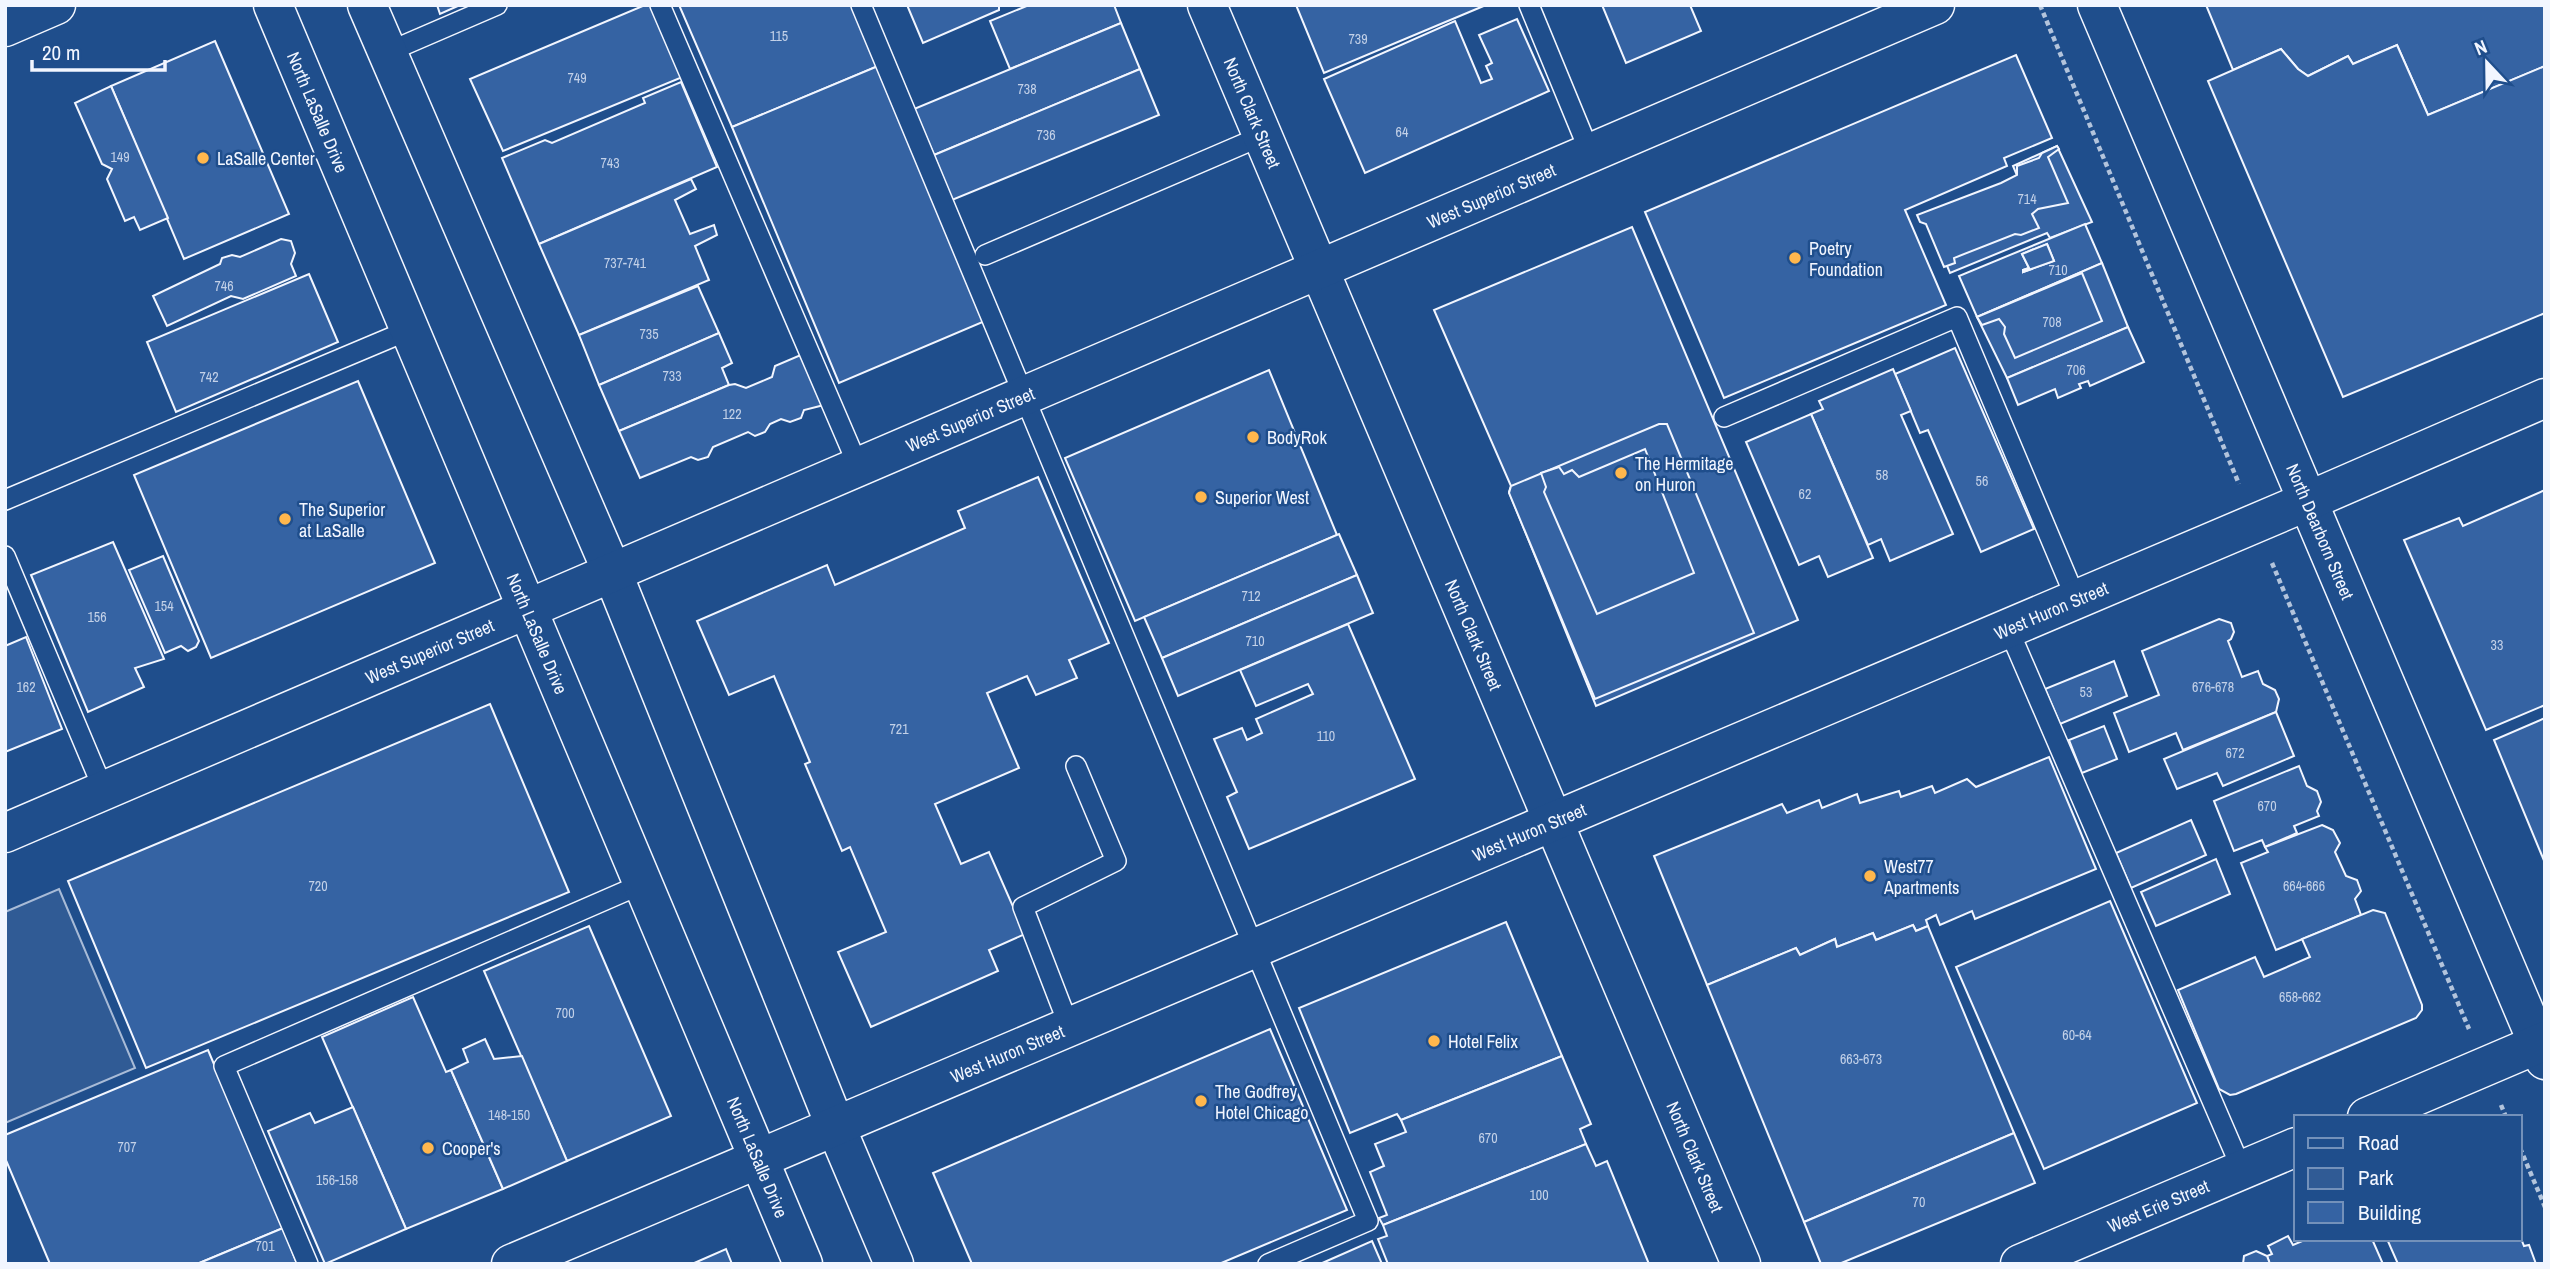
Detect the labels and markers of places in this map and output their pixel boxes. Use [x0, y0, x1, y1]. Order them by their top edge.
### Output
place label: LaSalle Center [217, 146, 315, 171]
marker: LaSalle Center [195, 150, 211, 166]
place label: Poetry Foundation [1809, 236, 1883, 282]
marker: Poetry Foundation [1787, 250, 1803, 266]
place label: BodyRok [1267, 425, 1328, 450]
marker: BodyRok [1245, 429, 1261, 445]
place label: The Hermitage on Huron [1635, 451, 1733, 497]
marker: The Hermitage on Huron [1613, 465, 1629, 481]
place label: Superior West [1215, 485, 1309, 510]
marker: Superior West [1193, 489, 1209, 505]
place label: The Superior at LaSalle [299, 497, 385, 543]
marker: The Superior at LaSalle [277, 511, 293, 527]
place label: West77 Apartments [1883, 854, 1959, 900]
marker: West77 Apartments [1862, 868, 1878, 884]
place label: Hotel Felix [1448, 1029, 1518, 1054]
marker: Hotel Felix [1426, 1033, 1442, 1049]
place label: The Godfrey Hotel Chicago [1215, 1079, 1309, 1125]
marker: The Godfrey Hotel Chicago [1193, 1093, 1209, 1109]
place label: Cooper's [442, 1136, 501, 1161]
marker: Cooper's [420, 1140, 436, 1156]

